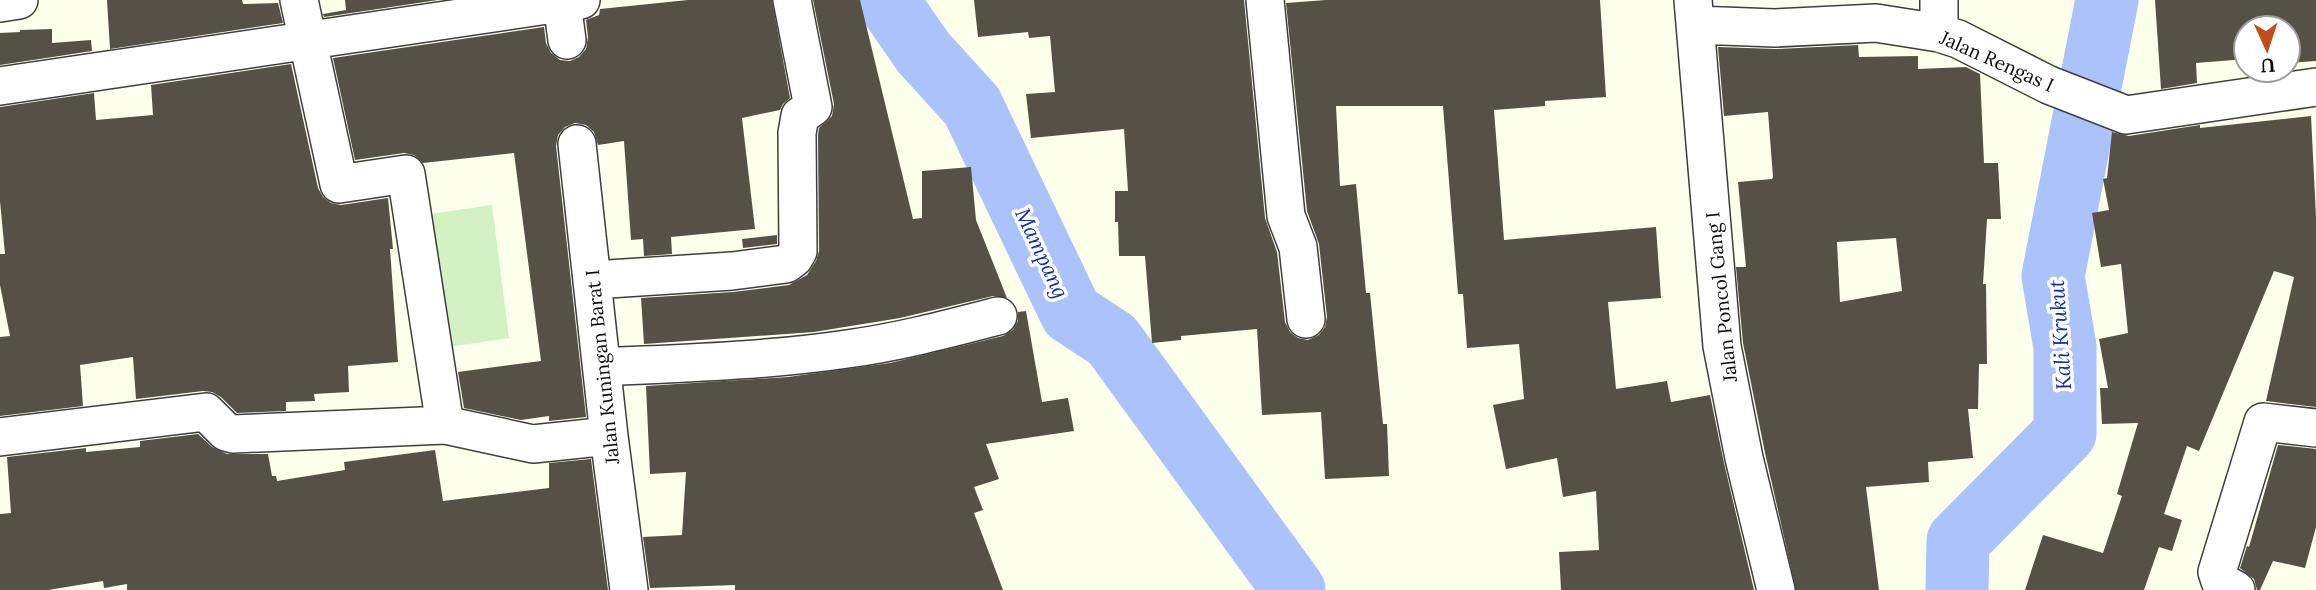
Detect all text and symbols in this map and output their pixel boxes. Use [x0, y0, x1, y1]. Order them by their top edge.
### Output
north arrow [2232, 14, 2302, 84]
street label: Jalan Rengas I [1935, 25, 2058, 97]
text: U [2260, 54, 2276, 78]
water label: Mampang [1009, 204, 1075, 302]
street label: Jalan Poncol Gang I [1700, 211, 1742, 384]
street label: Jalan Kuningan Barat I [580, 268, 624, 467]
water label: Kali Krukut [2043, 279, 2077, 391]

